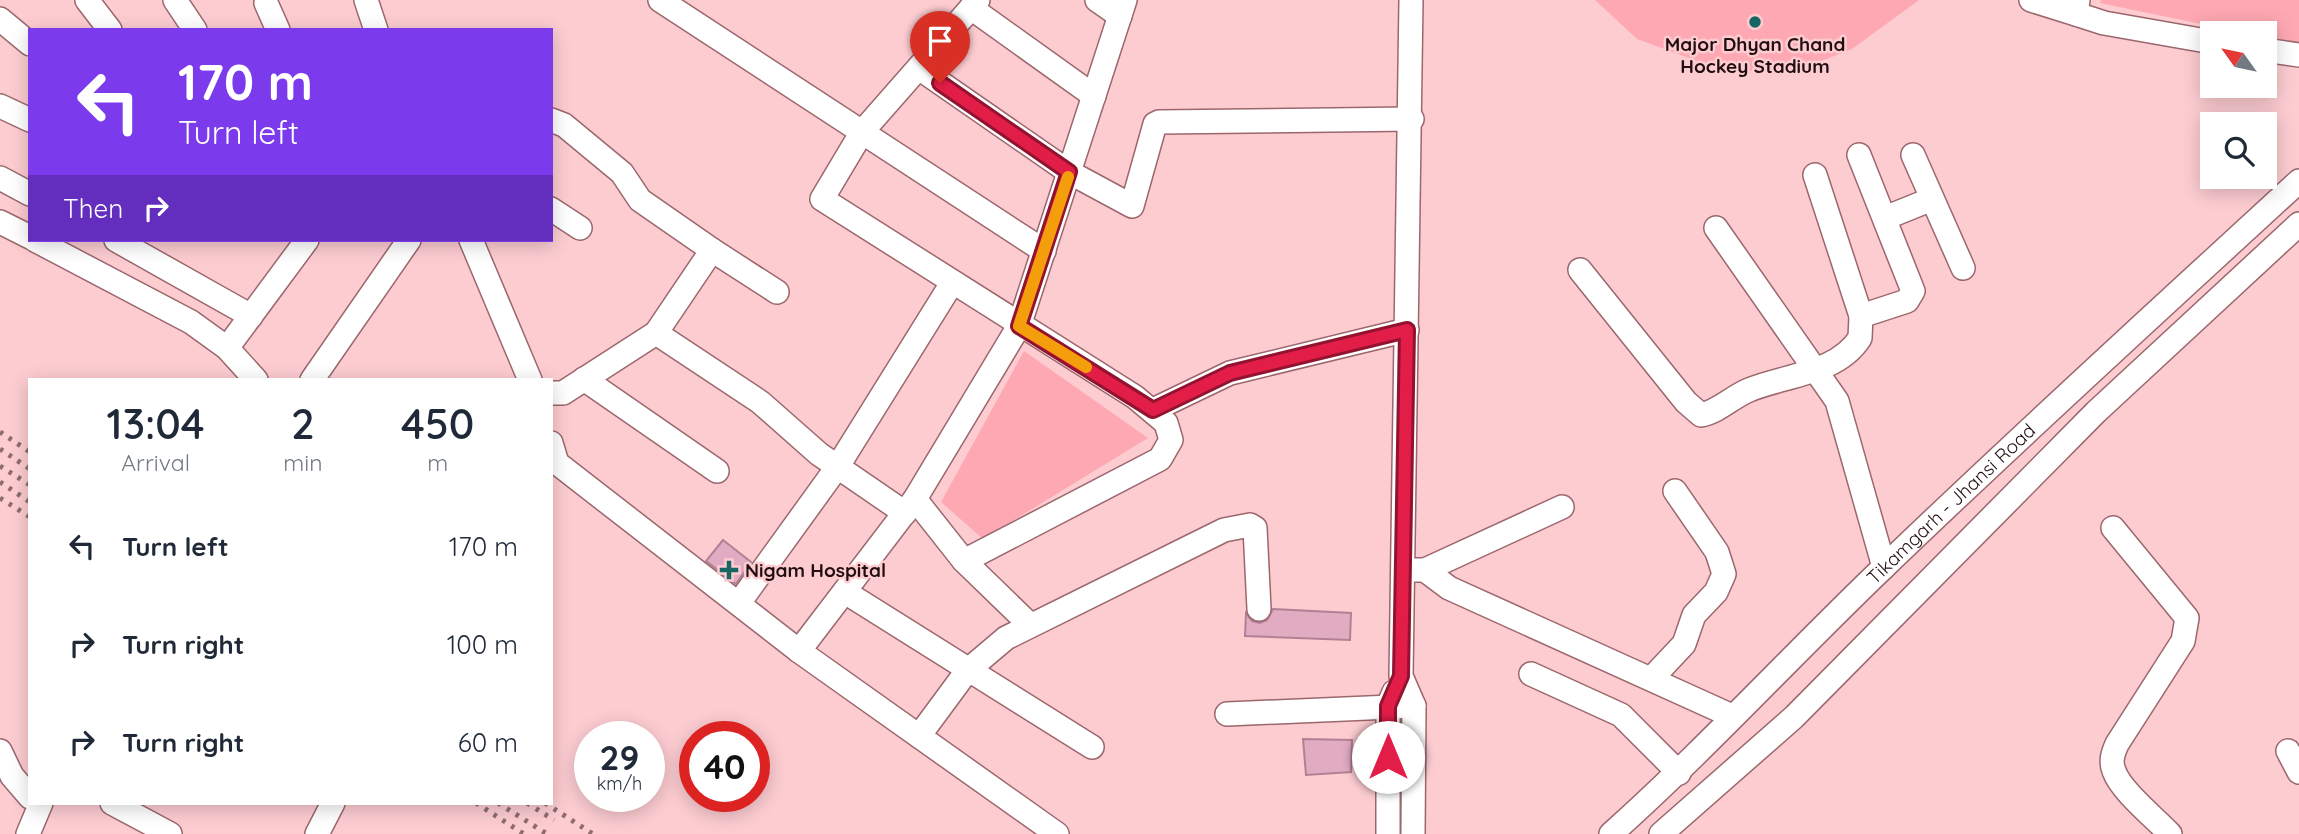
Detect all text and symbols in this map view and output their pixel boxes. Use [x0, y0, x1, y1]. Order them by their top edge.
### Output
pin [910, 11, 970, 83]
marker: Major Dhyan Chand Hockey Stadium [1747, 14, 1763, 30]
north arrow [2200, 21, 2277, 98]
map controls [2200, 21, 2277, 189]
icon: arrive [921, 22, 959, 60]
place label: Major Dhyan Chand Hockey Stadium [1665, 32, 1845, 78]
text: 170 m [178, 51, 313, 112]
icon: left [63, 56, 154, 147]
text: Turn left [178, 112, 299, 152]
button: search [2200, 112, 2277, 189]
icon: right [137, 189, 175, 227]
text: Then [63, 192, 123, 225]
text: 13:04 [107, 397, 205, 450]
text: 2 [291, 397, 315, 450]
text: 450 [401, 397, 474, 450]
street label: Tikamgarh - Jhansi Road [1862, 418, 2040, 589]
text: Arrival [121, 448, 190, 477]
text: min [283, 448, 323, 477]
text: m [427, 448, 448, 477]
icon: left [63, 527, 101, 565]
text: Turn left [122, 530, 229, 563]
text: 170 m [449, 530, 518, 563]
place label: Nigam Hospital [745, 558, 886, 582]
marker: Nigam Hospital [719, 560, 739, 580]
icon: right [63, 625, 101, 663]
text: Turn right [122, 628, 244, 661]
text: 100 m [447, 628, 518, 661]
position arrow [1351, 720, 1425, 794]
speed limit sign: 40 [679, 721, 770, 812]
icon: right [63, 723, 101, 761]
text: Turn right [122, 726, 244, 759]
text: 60 m [458, 726, 518, 759]
text: 29 [600, 735, 639, 779]
text: km/h [597, 772, 642, 795]

